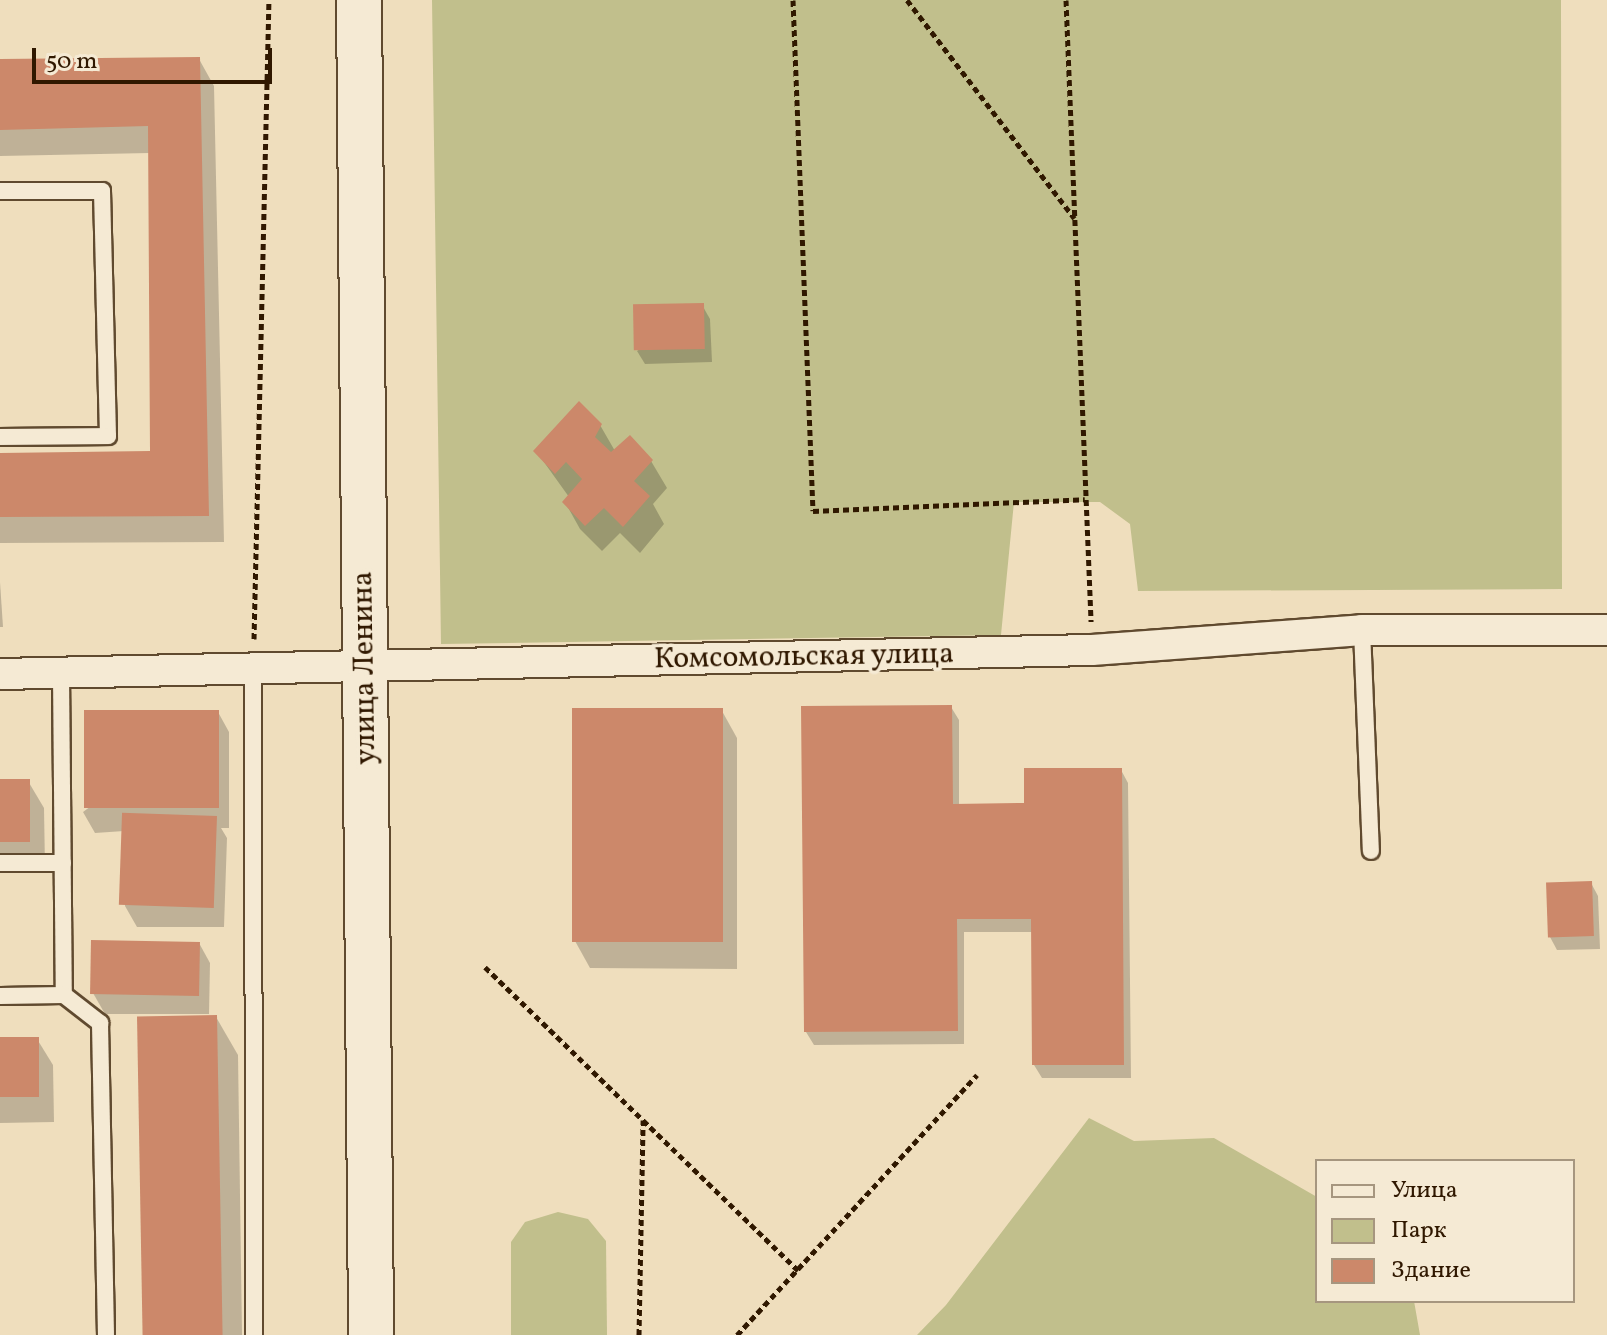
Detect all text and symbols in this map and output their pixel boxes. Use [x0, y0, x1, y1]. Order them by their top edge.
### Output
scale bar [36, 32, 276, 82]
text: 50 m [46, 45, 98, 79]
street label: улица Ленина [345, 571, 385, 765]
street label: Комсомольская улица [653, 636, 955, 678]
legend [1315, 1159, 1575, 1303]
text: Улица [1391, 1174, 1458, 1208]
text: Парк [1391, 1214, 1447, 1248]
text: Здание [1391, 1254, 1471, 1288]

